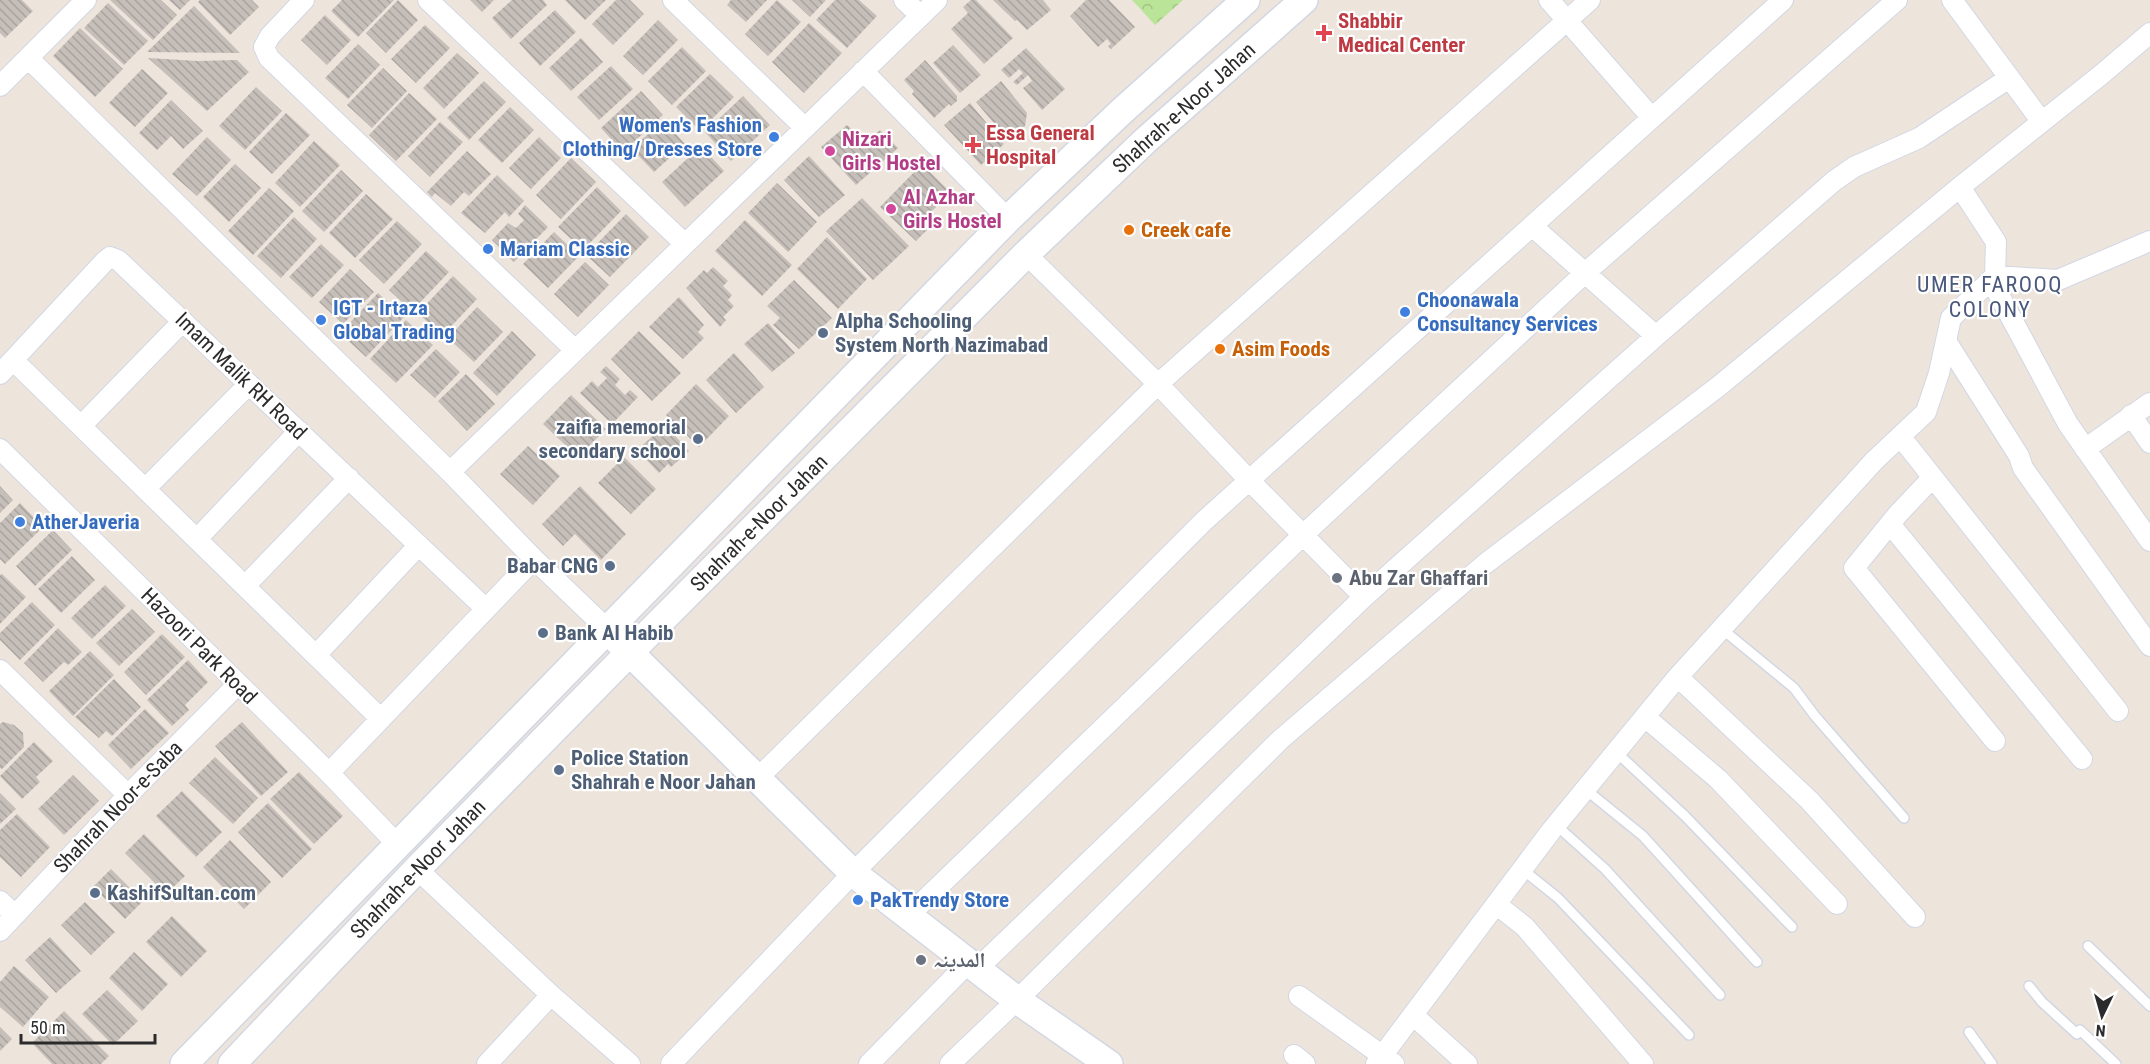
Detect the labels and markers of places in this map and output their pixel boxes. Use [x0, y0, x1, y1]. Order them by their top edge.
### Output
place label: Shabbir Medical Center [1338, 9, 1465, 57]
marker: Shabbir Medical Center [1315, 24, 1333, 42]
place label: Women's Fashion Clothing/ Dresses Store [563, 113, 762, 161]
place label: Essa General Hospital [986, 121, 1095, 169]
place label: Nizari Girls Hostel [842, 127, 941, 175]
marker: Women's Fashion Clothing/ Dresses Store [767, 130, 781, 144]
marker: Essa General Hospital [964, 136, 982, 154]
marker: Nizari Girls Hostel [823, 144, 837, 158]
place label: Al Azhar Girls Hostel [903, 185, 1002, 233]
marker: Al Azhar Girls Hostel [884, 202, 898, 216]
place label: Creek cafe [1141, 218, 1231, 242]
marker: Creek cafe [1122, 223, 1136, 237]
place label: Mariam Classic [500, 237, 630, 261]
marker: Mariam Classic [481, 242, 495, 256]
place label: Choonawala Consultancy Services [1417, 288, 1598, 336]
place label: IGT - Irtaza Global Trading [333, 296, 455, 344]
marker: Choonawala Consultancy Services [1398, 305, 1412, 319]
place label: Alpha Schooling System North Nazimabad [835, 309, 1048, 357]
marker: IGT - Irtaza Global Trading [314, 313, 328, 327]
marker: Alpha Schooling System North Nazimabad [816, 326, 830, 340]
place label: Asim Foods [1232, 337, 1330, 361]
marker: Asim Foods [1213, 342, 1227, 356]
place label: zaifia memorial secondary school [539, 415, 686, 463]
marker: zaifia memorial secondary school [691, 432, 705, 446]
place label: AtherJaveria [32, 510, 140, 534]
marker: AtherJaveria [13, 515, 27, 529]
place label: Babar CNG [507, 554, 598, 578]
marker: Babar CNG [603, 559, 617, 573]
place label: Abu Zar Ghaffari [1349, 566, 1488, 590]
marker: Abu Zar Ghaffari [1330, 571, 1344, 585]
place label: Bank Al Habib [555, 621, 673, 645]
marker: Bank Al Habib [536, 626, 550, 640]
place label: Police Station Shahrah e Noor Jahan [571, 746, 756, 794]
marker: Police Station Shahrah e Noor Jahan [552, 763, 566, 777]
place label: KashifSultan.com [107, 881, 256, 905]
marker: KashifSultan.com [88, 886, 102, 900]
place label: PakTrendy Store [870, 888, 1009, 912]
marker: PakTrendy Store [851, 893, 865, 907]
place label: المدینہ [933, 948, 985, 972]
marker: المدینہ [914, 953, 928, 967]

